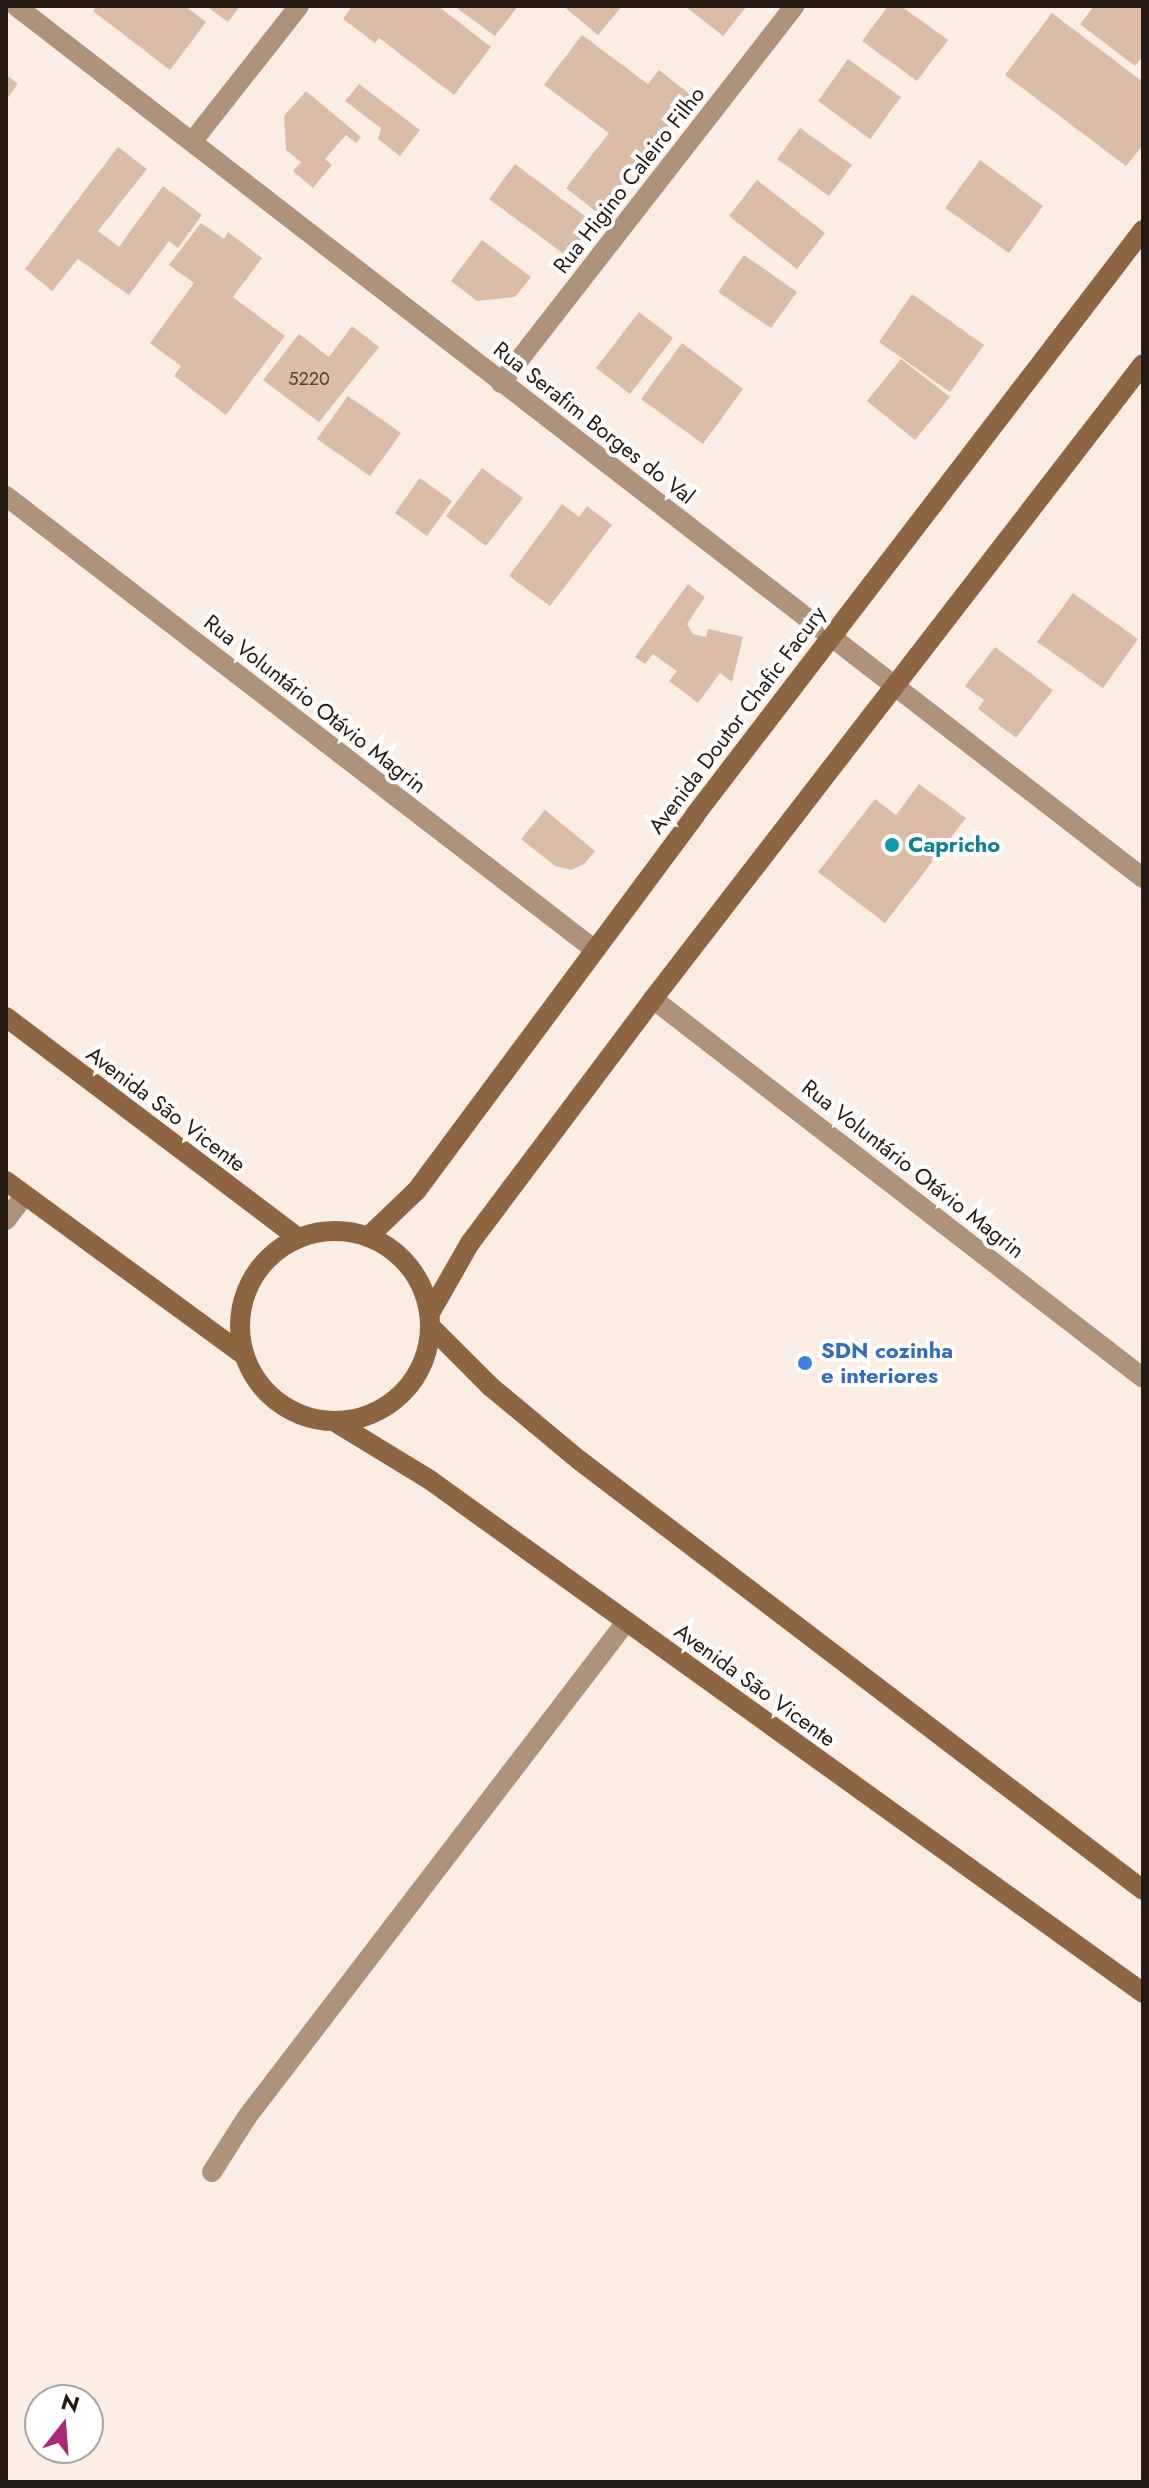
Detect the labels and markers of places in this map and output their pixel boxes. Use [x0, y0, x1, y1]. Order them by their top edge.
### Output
place label: Capricho [908, 832, 1000, 858]
marker: Capricho [883, 836, 901, 854]
place label: SDN cozinha e interiores [821, 1337, 953, 1388]
marker: SDN cozinha e interiores [796, 1354, 814, 1372]

